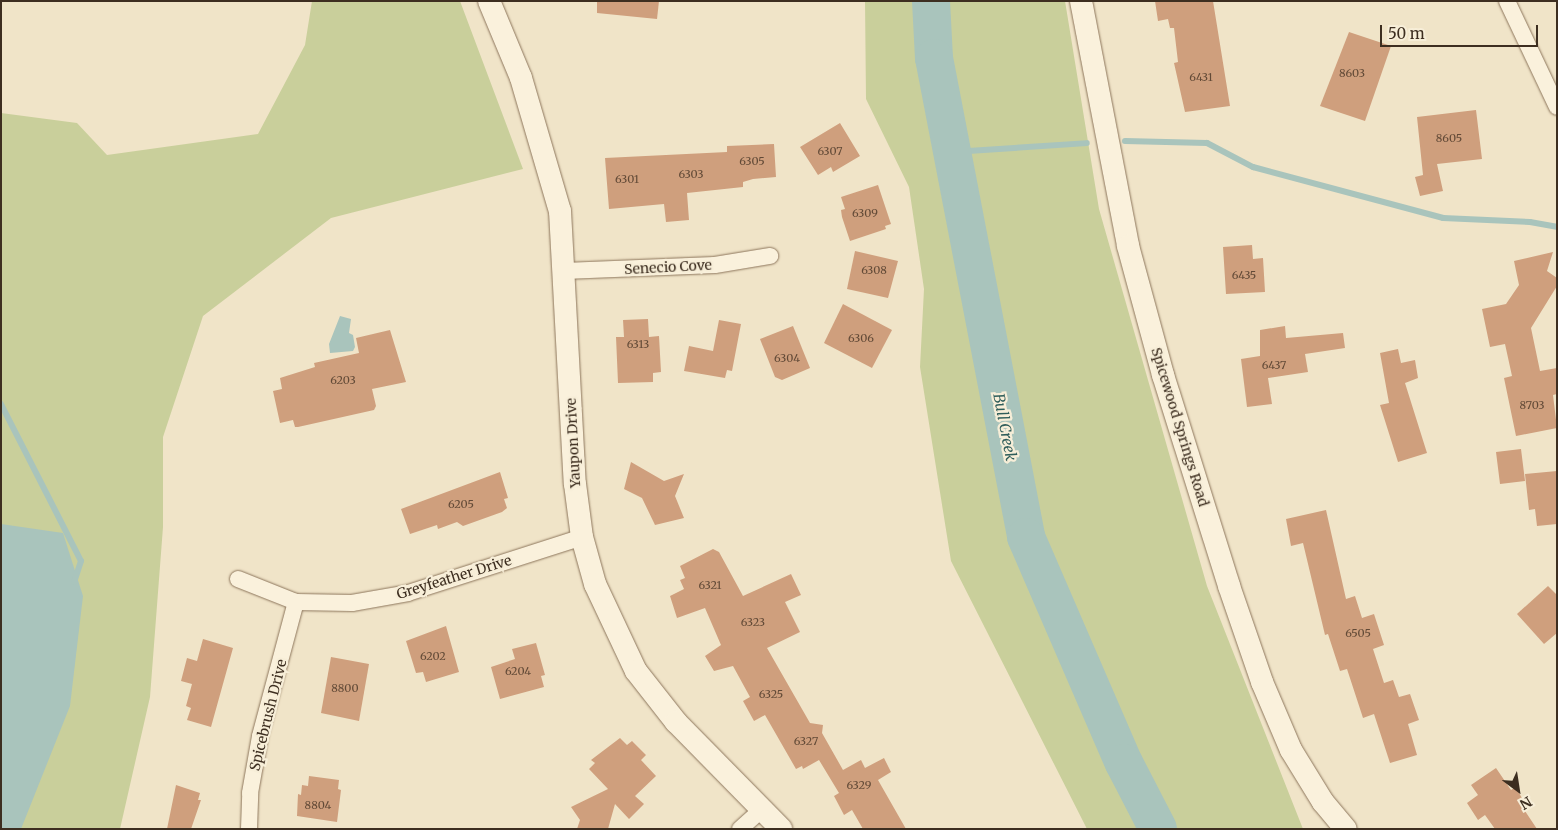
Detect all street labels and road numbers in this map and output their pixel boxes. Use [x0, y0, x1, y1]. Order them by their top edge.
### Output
street label: Senecio Cove [624, 256, 712, 278]
street label: Spicewood Springs Road [1148, 345, 1212, 509]
street label: Yaupon Drive [562, 398, 584, 488]
street label: Greyfeather Drive [395, 552, 513, 602]
street label: Spicebrush Drive [246, 658, 290, 772]

